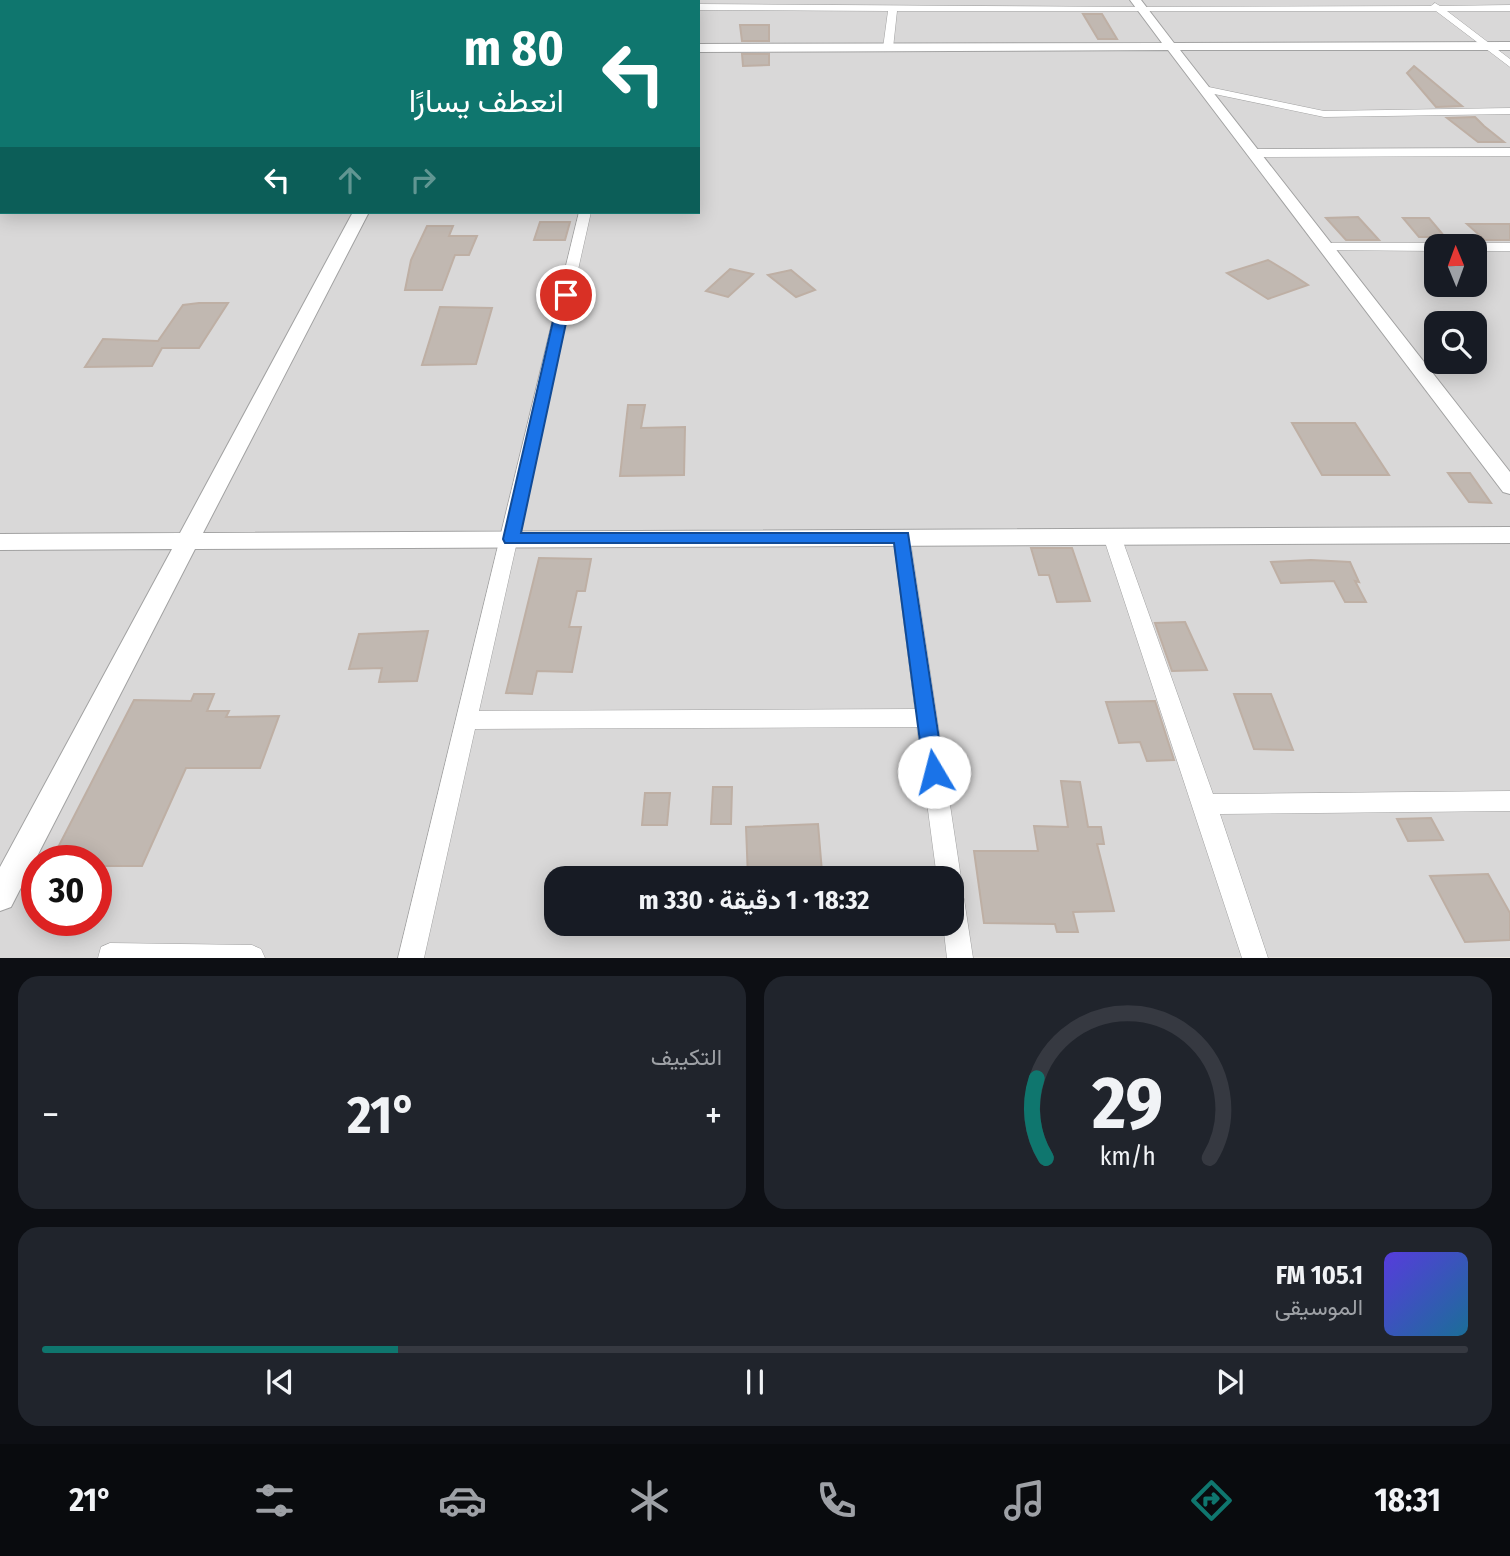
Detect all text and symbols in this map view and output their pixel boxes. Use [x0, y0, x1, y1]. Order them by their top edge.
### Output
text: 80 m [464, 19, 564, 78]
icon: left [588, 28, 679, 119]
text: انعطف يسارًا [409, 82, 564, 120]
icon: left [258, 161, 296, 199]
icon: ahead [331, 161, 369, 199]
icon: right [404, 161, 442, 199]
north arrow [1424, 234, 1488, 298]
map controls [1424, 234, 1487, 374]
pin [536, 265, 596, 325]
icon: arrive [547, 276, 585, 314]
button: search [1424, 311, 1487, 374]
position arrow [897, 735, 971, 809]
speed limit sign: 30 [21, 845, 112, 936]
text: 18:32 · 1 دقيقة · 330 m [639, 885, 869, 916]
text: التكييف [651, 1043, 722, 1071]
text: 29 [1092, 1061, 1163, 1148]
text: 21° [347, 1084, 417, 1147]
text: − [42, 1092, 59, 1138]
text: + [705, 1092, 722, 1138]
text: km/h [1100, 1142, 1156, 1172]
text: 105.1 FM [1276, 1260, 1363, 1291]
text: الموسيقى [1275, 1293, 1363, 1321]
icon: previous [261, 1363, 299, 1401]
icon: pause [736, 1363, 774, 1401]
icon: next [1211, 1363, 1249, 1401]
icon: filters [250, 1476, 299, 1525]
icon: car [438, 1476, 487, 1525]
icon: climate [625, 1476, 674, 1525]
icon: phone [812, 1476, 861, 1525]
icon: music [1000, 1476, 1049, 1525]
icon: directions [1187, 1476, 1236, 1525]
text: 21° [69, 1481, 112, 1519]
text: 18:31 [1375, 1481, 1441, 1519]

